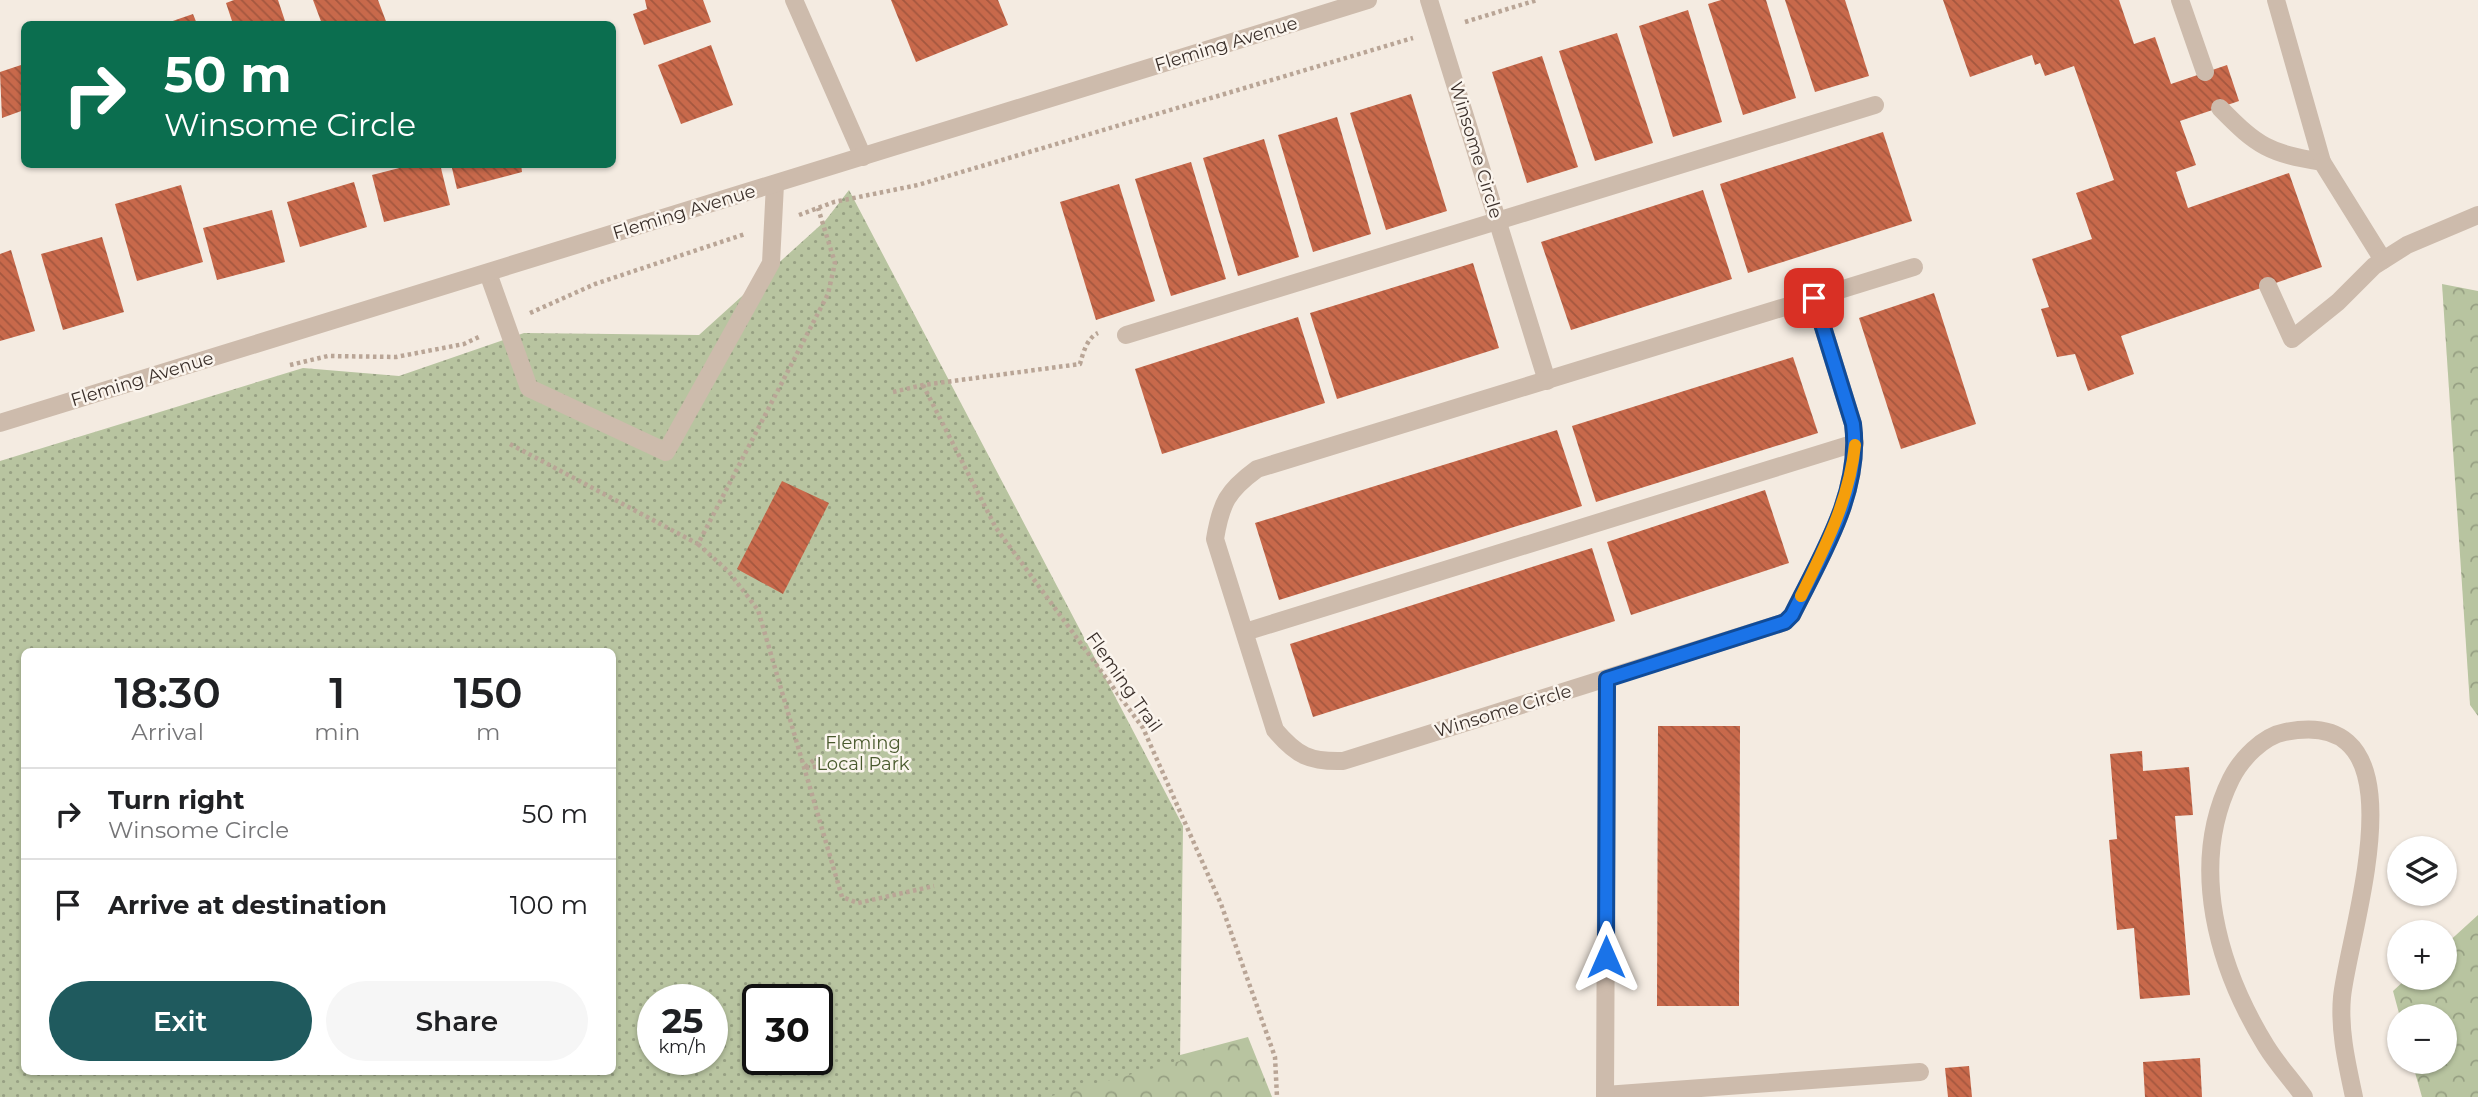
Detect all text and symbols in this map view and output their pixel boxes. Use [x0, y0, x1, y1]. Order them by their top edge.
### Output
street label: Fleming Avenue [1152, 12, 1300, 76]
text: 50 m [164, 45, 292, 104]
icon: right [49, 49, 140, 140]
street label: Winsome Circle [1445, 79, 1507, 221]
text: Winsome Circle [164, 105, 416, 144]
street label: Fleming Avenue [610, 180, 758, 244]
pin [1784, 268, 1844, 328]
icon: arrive [1795, 279, 1833, 317]
street label: Fleming Avenue [68, 347, 216, 411]
street label: Fleming Trail [1081, 628, 1167, 736]
text: 18:30 [114, 667, 221, 719]
text: 1 [329, 667, 345, 719]
text: 150 [454, 667, 523, 719]
street label: Winsome Circle [1432, 680, 1574, 742]
text: Arrival [131, 718, 204, 746]
text: min [314, 718, 360, 746]
text: m [476, 718, 500, 746]
park label: Fleming Local Park [816, 732, 910, 775]
text: Turn right [108, 784, 244, 816]
icon: right [49, 795, 87, 833]
text: 50 m [522, 798, 588, 830]
text: Winsome Circle [108, 816, 289, 844]
map controls [2387, 836, 2457, 1074]
button: layers [2387, 836, 2457, 906]
icon: arrive [49, 886, 87, 924]
text: Arrive at destination [108, 889, 387, 921]
text: 100 m [510, 889, 588, 921]
position arrow [1569, 920, 1643, 994]
button: + [2387, 920, 2457, 990]
button: Exit [49, 981, 312, 1061]
button: Share [326, 981, 588, 1061]
speed limit sign: 30 [742, 984, 833, 1075]
text: 25 [662, 999, 703, 1042]
button: − [2387, 1004, 2457, 1074]
text: km/h [658, 1036, 707, 1058]

